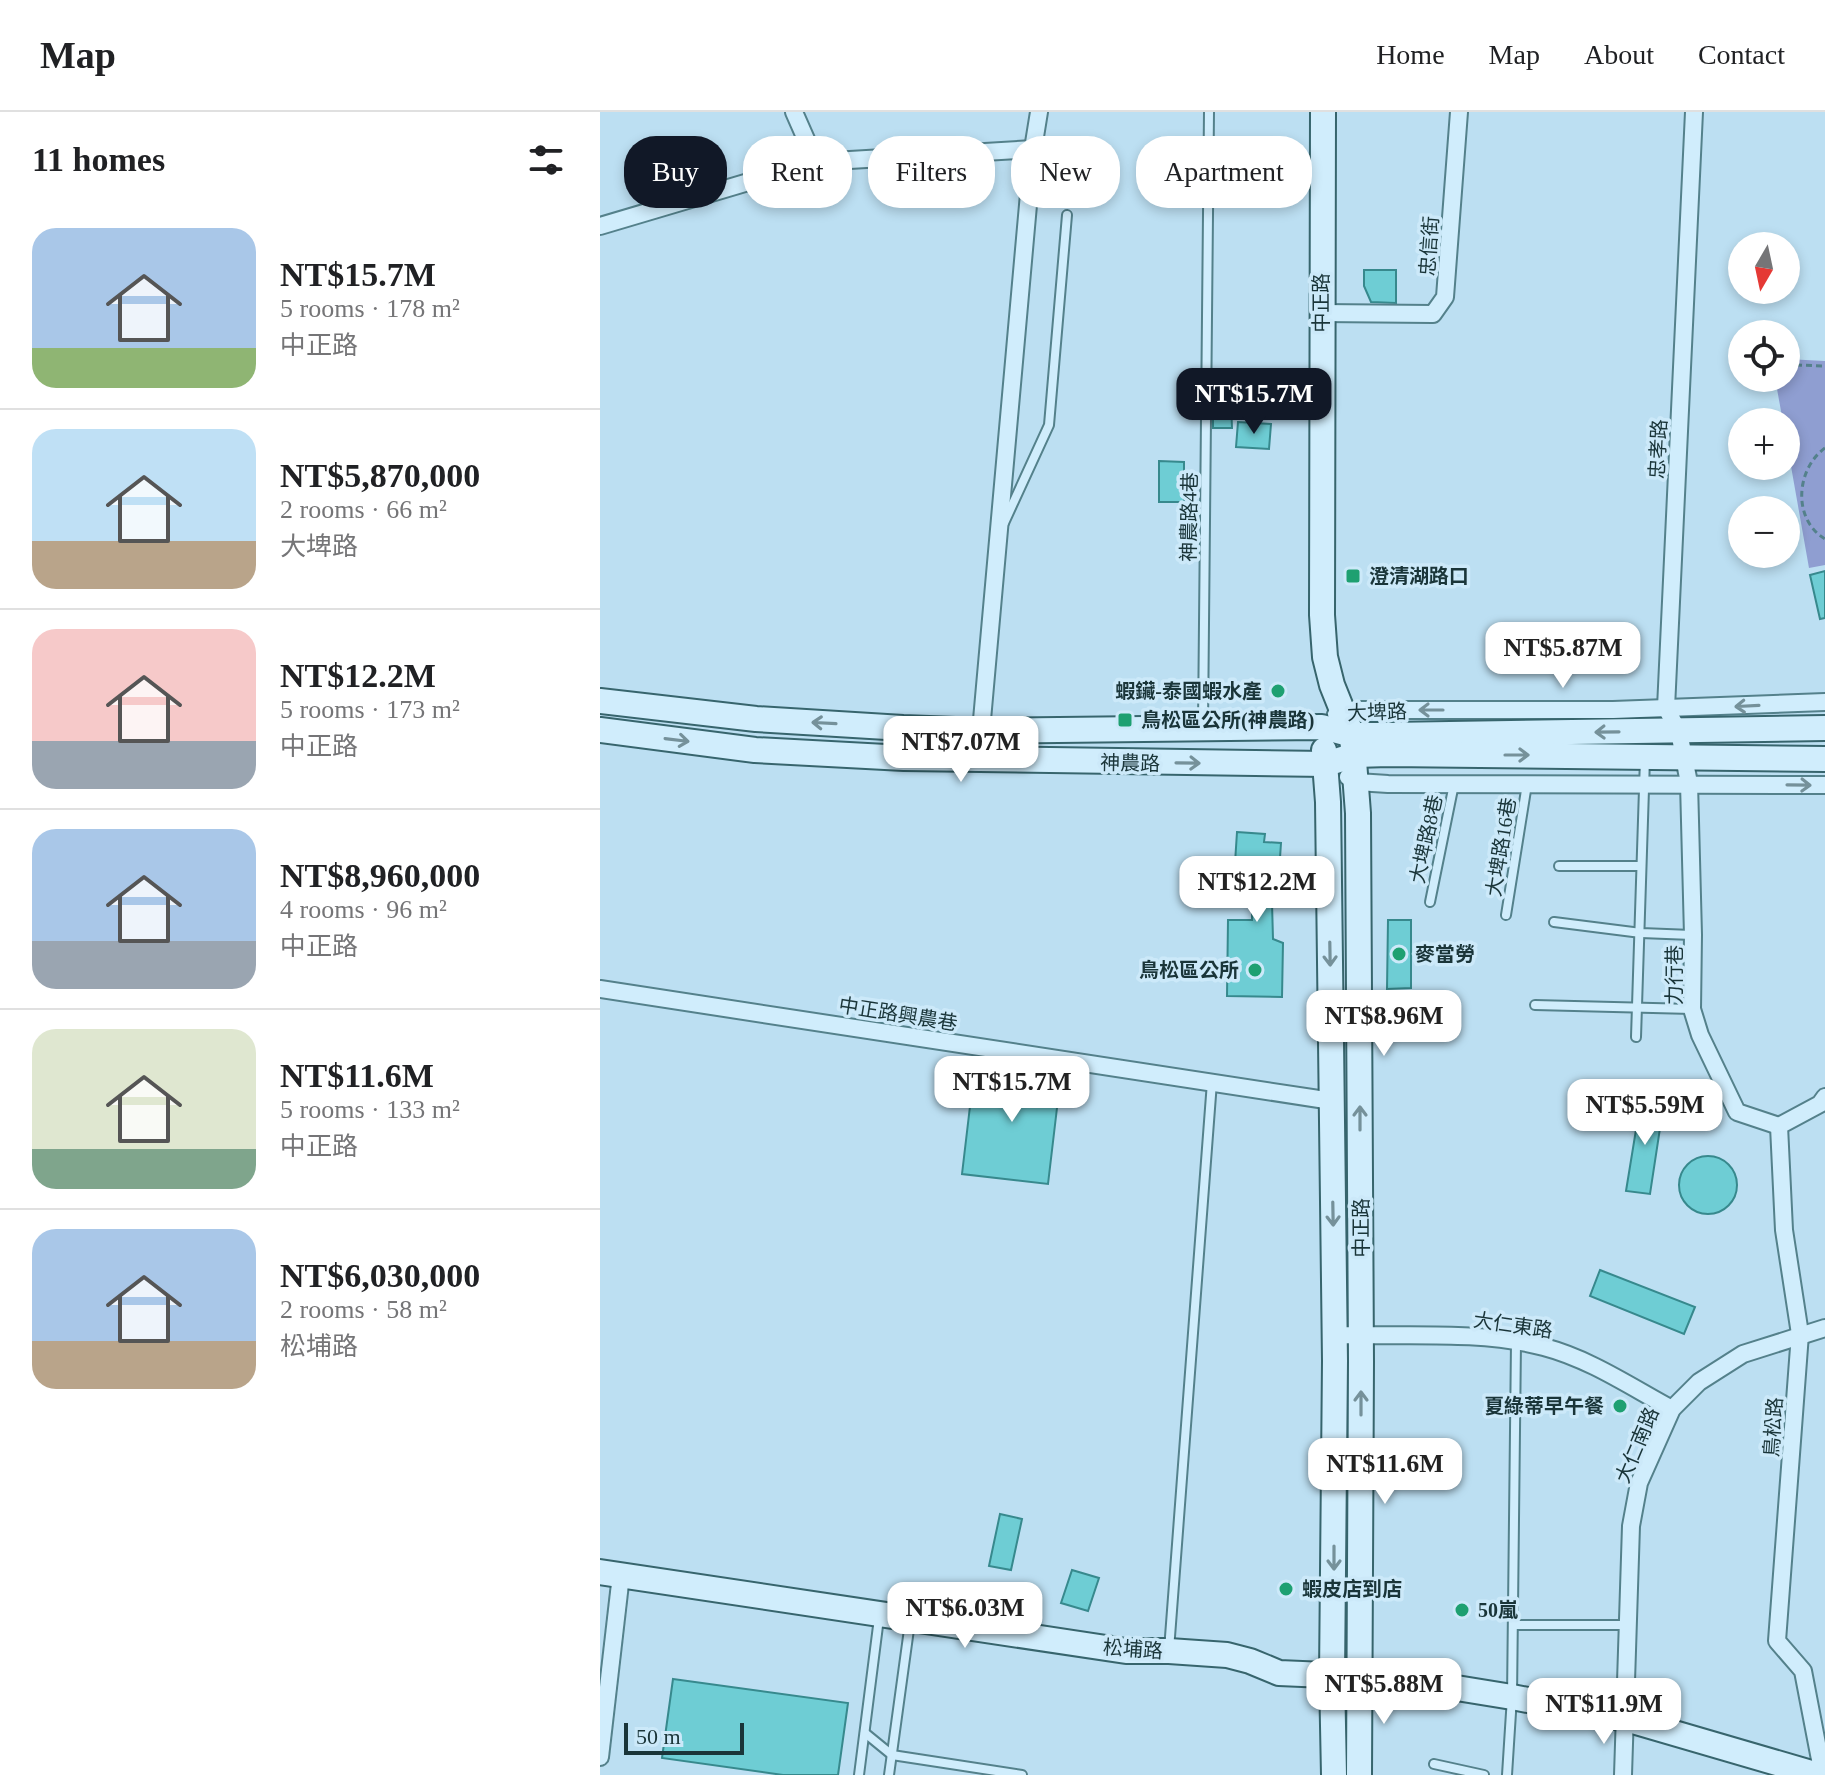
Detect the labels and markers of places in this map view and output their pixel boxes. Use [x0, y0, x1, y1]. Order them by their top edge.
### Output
pin: NT$15.7M [1171, 368, 1337, 436]
place label: 澄清湖路口 [1369, 565, 1469, 587]
marker: 澄清湖路口 [1344, 567, 1362, 585]
pin: NT$5.87M [1480, 622, 1646, 690]
place label: 蝦鑶-泰國蝦水產 [1115, 680, 1262, 702]
marker: 蝦鑶-泰國蝦水產 [1269, 682, 1287, 700]
place label: 鳥松區公所(神農路) [1141, 709, 1314, 732]
marker: 鳥松區公所(神農路) [1116, 711, 1134, 729]
pin: NT$7.07M [878, 716, 1044, 784]
pin: NT$12.2M [1174, 856, 1340, 924]
place label: 麥當勞 [1415, 943, 1475, 965]
marker: 麥當勞 [1390, 945, 1408, 963]
place label: 鳥松區公所 [1139, 959, 1239, 981]
marker: 鳥松區公所 [1246, 961, 1264, 979]
pin: NT$8.96M [1301, 990, 1467, 1058]
pin: NT$15.7M [929, 1056, 1095, 1124]
pin: NT$5.59M [1562, 1079, 1728, 1147]
place label: 夏綠蒂早午餐 [1484, 1395, 1604, 1417]
marker: 夏綠蒂早午餐 [1611, 1397, 1629, 1415]
pin: NT$11.6M [1302, 1438, 1468, 1506]
place label: 蝦皮店到店 [1302, 1578, 1402, 1600]
marker: 蝦皮店到店 [1277, 1580, 1295, 1598]
pin: NT$6.03M [882, 1582, 1048, 1650]
place label: 50嵐 [1478, 1599, 1518, 1621]
marker: 50嵐 [1453, 1601, 1471, 1619]
pin: NT$5.88M [1301, 1658, 1467, 1726]
pin: NT$11.9M [1521, 1678, 1687, 1746]

